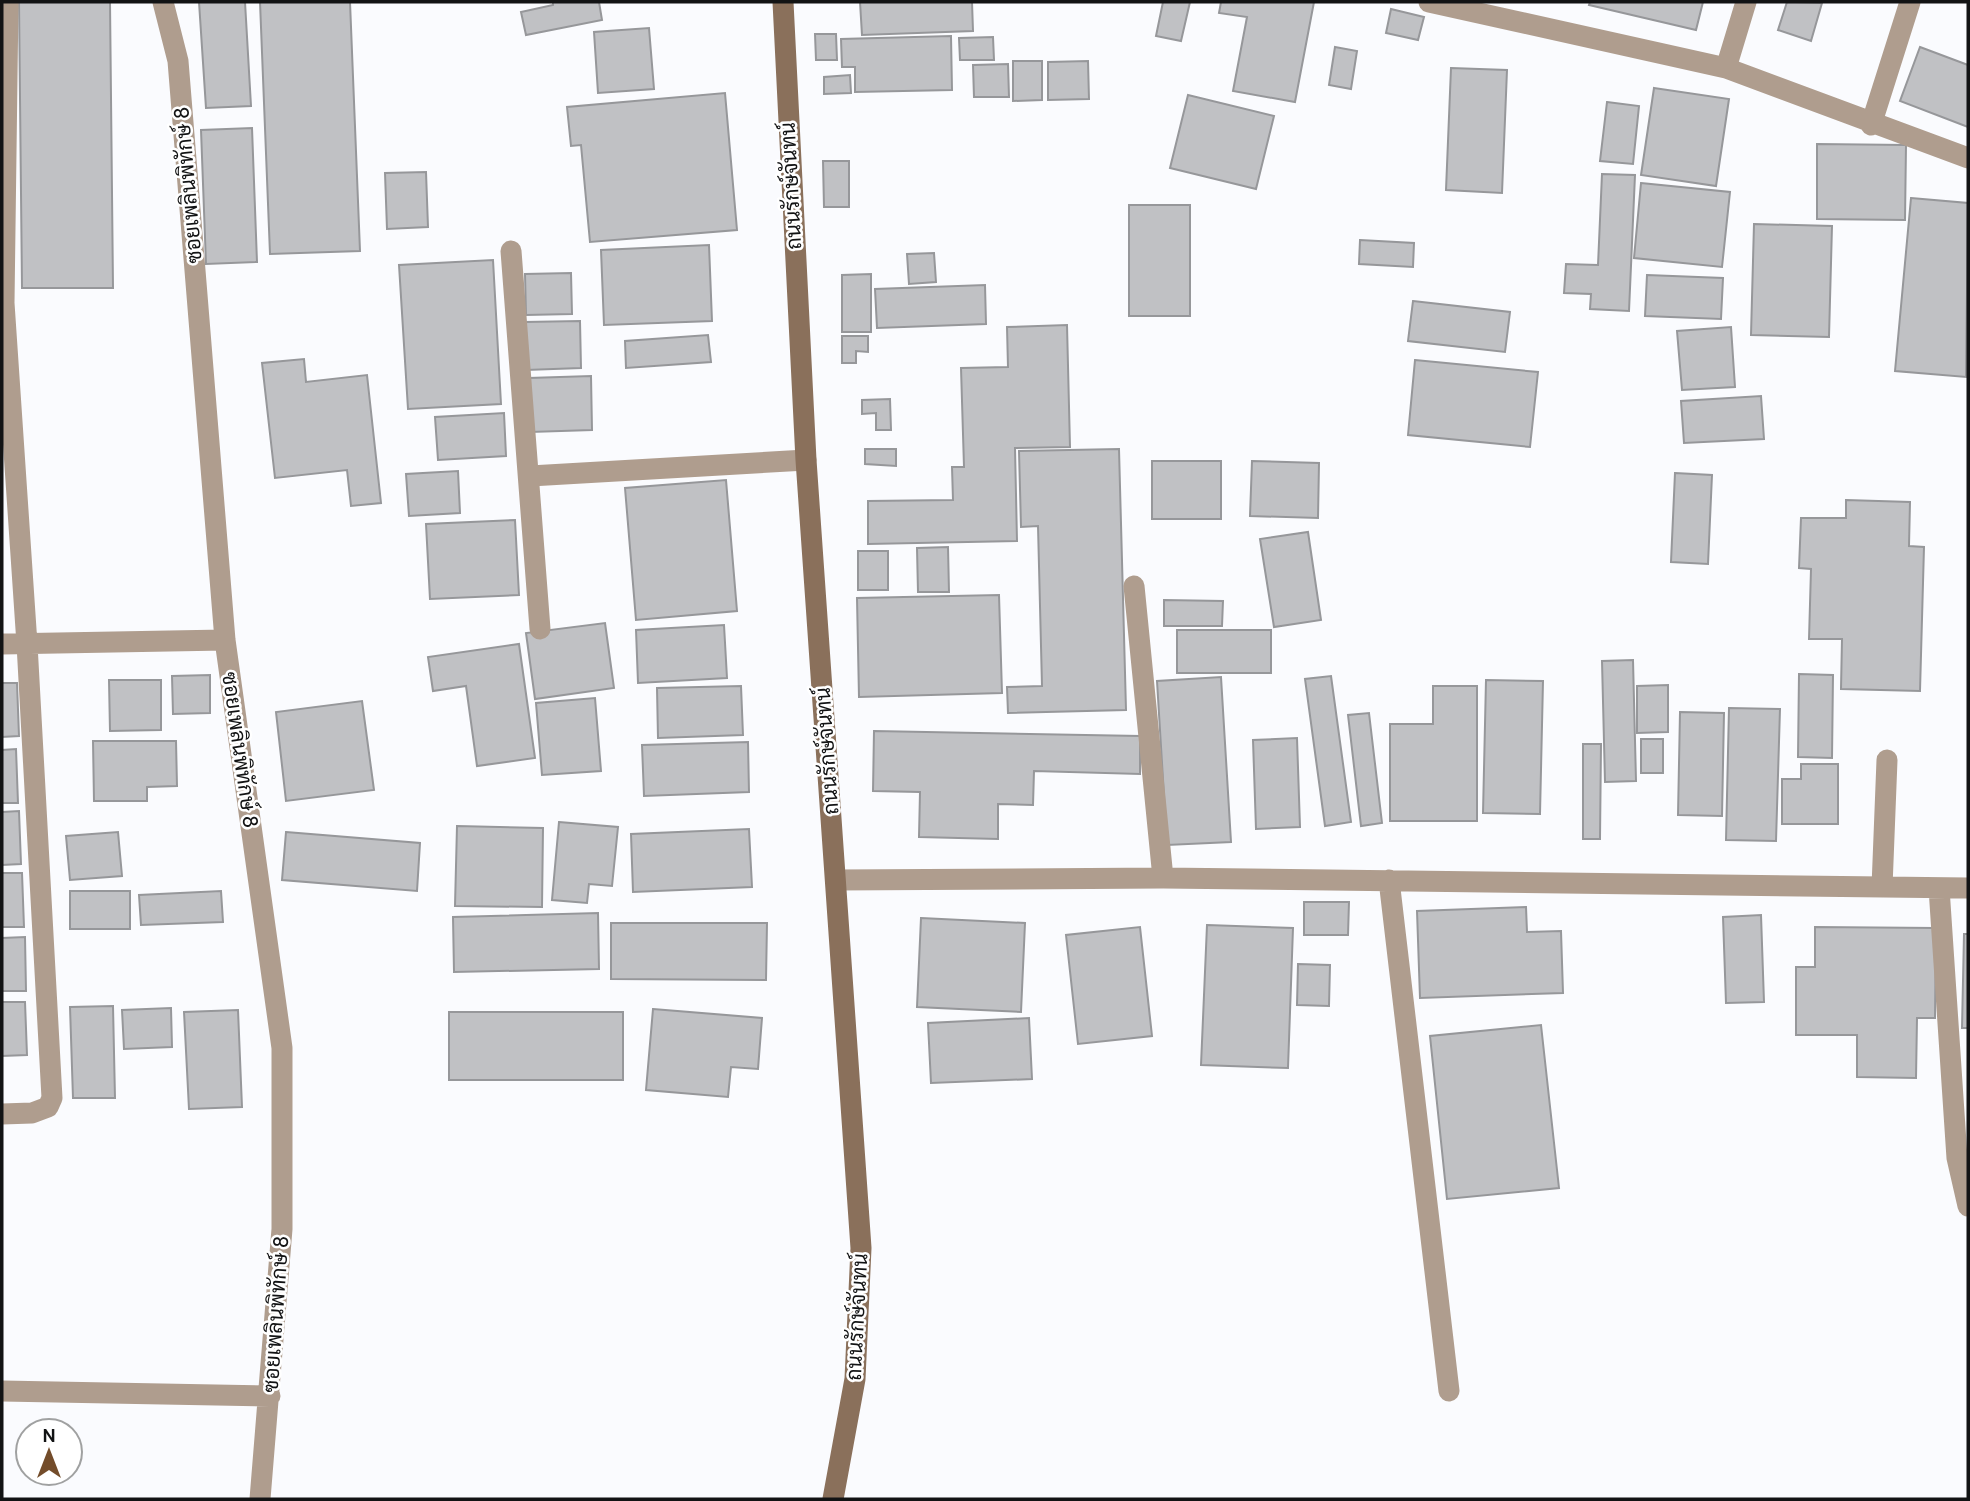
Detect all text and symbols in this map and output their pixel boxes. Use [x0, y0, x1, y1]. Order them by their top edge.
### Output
street label: ซอยเพลินพิทักษ์ 8 [167, 105, 210, 265]
street label: ถนนรักษ์จันทน์ [774, 121, 809, 250]
street label: ซอยเพลินพิทักษ์ 8 [214, 670, 265, 830]
street label: ถนนรักษ์จันทน์ [809, 686, 846, 816]
street label: ซอยเพลินพิทักษ์ 8 [257, 1234, 296, 1394]
street label: ถนนรักษ์จันทน์ [840, 1253, 875, 1382]
north arrow [14, 1417, 84, 1487]
text: N [42, 1425, 56, 1449]

